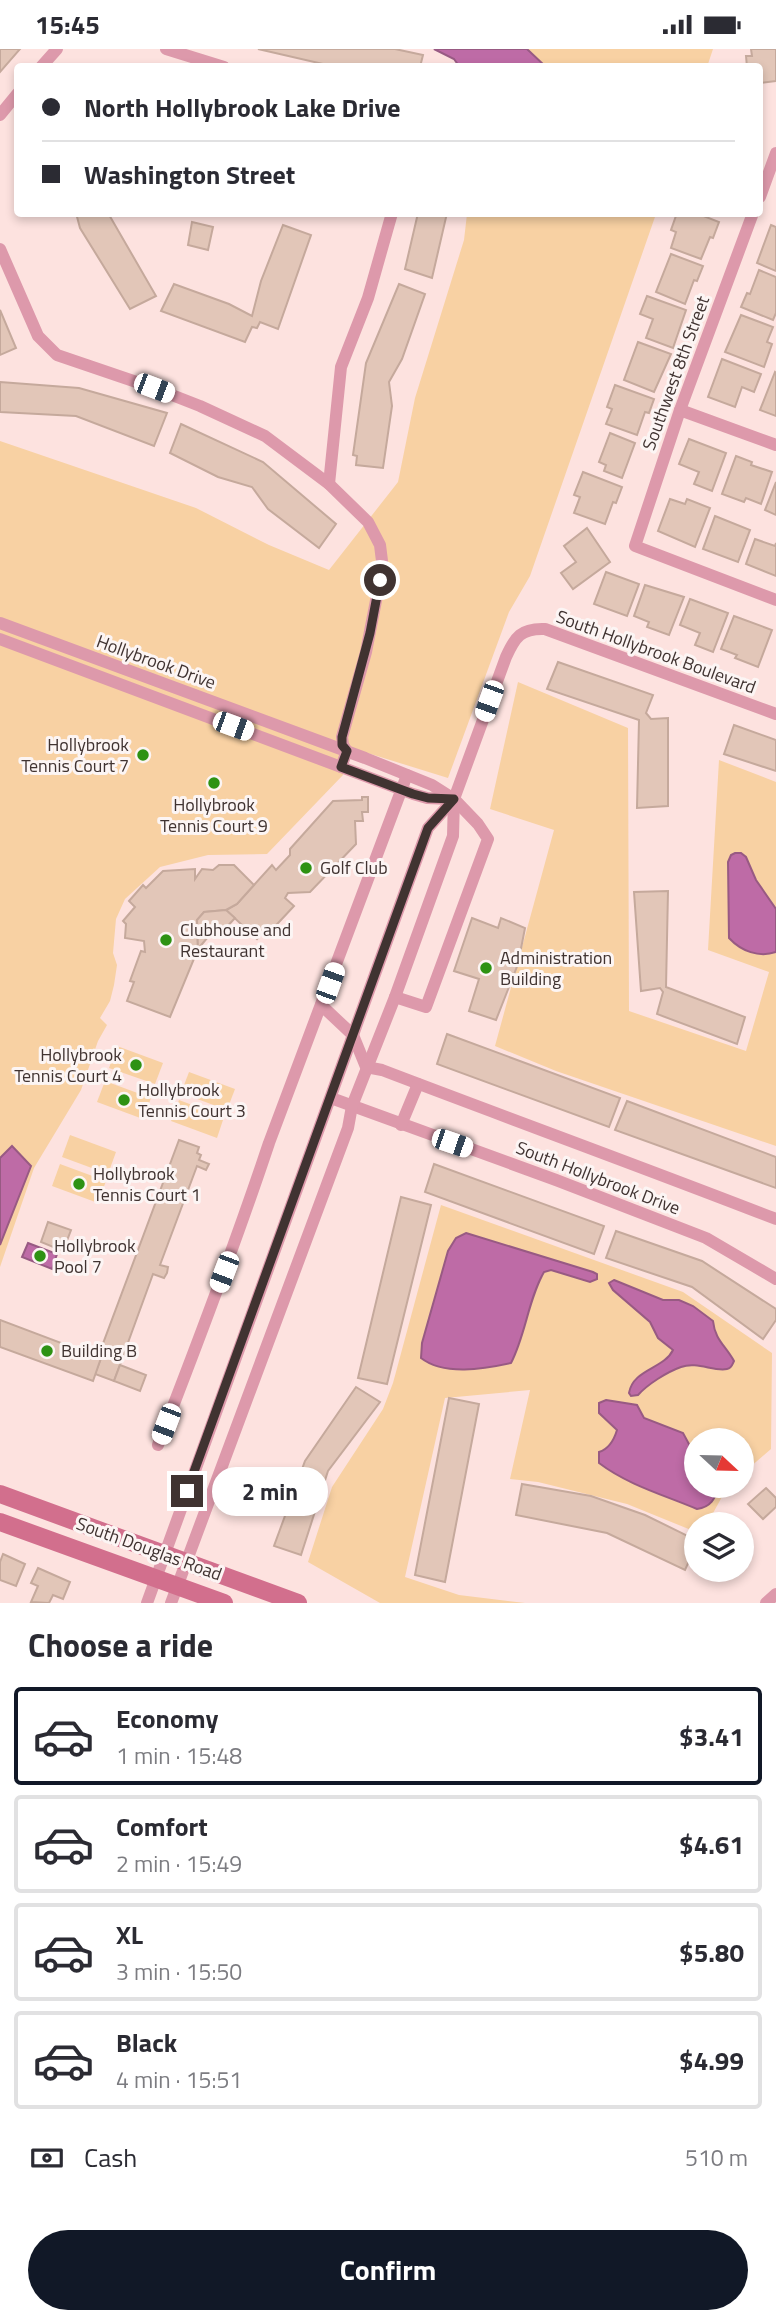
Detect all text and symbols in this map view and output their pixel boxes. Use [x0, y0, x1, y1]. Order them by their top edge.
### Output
text: 15:45 [35, 5, 100, 44]
text: North Hollybrook Lake Drive [84, 88, 401, 127]
text: Washington Street [84, 155, 295, 194]
street label: Southwest 8th Street [635, 291, 716, 454]
car [131, 371, 178, 405]
route start [364, 564, 396, 596]
street label: South Hollybrook Boulevard [553, 603, 760, 700]
street label: Hollybrook Drive [93, 627, 220, 696]
car [472, 678, 507, 724]
car [210, 709, 257, 743]
place label: Hollybrook Tennis Court 7 [21, 731, 129, 779]
marker: Hollybrook Tennis Court 7 [135, 747, 151, 763]
marker: Hollybrook Tennis Court 9 [206, 775, 222, 791]
place label: Hollybrook Tennis Court 9 [160, 791, 268, 839]
place label: Golf Club [320, 854, 388, 881]
marker: Golf Club [298, 860, 314, 876]
place label: Clubhouse and Restaurant [180, 916, 291, 964]
marker: Clubhouse and Restaurant [158, 932, 174, 948]
place label: Administration Building [500, 944, 612, 992]
car [313, 960, 348, 1006]
marker: Administration Building [478, 960, 494, 976]
place label: Hollybrook Tennis Court 4 [14, 1041, 122, 1089]
marker: Hollybrook Tennis Court 4 [128, 1057, 144, 1073]
place label: Hollybrook Tennis Court 3 [138, 1076, 246, 1124]
marker: Hollybrook Tennis Court 3 [116, 1092, 132, 1108]
car [429, 1126, 476, 1160]
street label: South Hollybrook Drive [512, 1134, 684, 1221]
place label: Hollybrook Tennis Court 1 [93, 1160, 201, 1208]
marker: Hollybrook Tennis Court 1 [71, 1176, 87, 1192]
place label: Hollybrook Pool 7 [54, 1232, 136, 1280]
marker: Hollybrook Pool 7 [32, 1248, 48, 1264]
car [207, 1249, 242, 1295]
place label: Building B [61, 1337, 137, 1364]
marker: Building B [39, 1343, 55, 1359]
car [149, 1401, 184, 1447]
north arrow [684, 1428, 754, 1498]
map controls [684, 1428, 754, 1582]
callout: 2 min [212, 1467, 327, 1515]
text: 2 min [242, 1474, 298, 1509]
route end [171, 1475, 203, 1507]
street label: South Douglas Road [73, 1510, 226, 1587]
button: layers [684, 1512, 754, 1582]
text: Choose a ride [28, 1621, 213, 1669]
text: Economy [116, 1699, 218, 1738]
icon: car [32, 1705, 95, 1768]
text: $3.41 [679, 1717, 744, 1756]
text: 1 min · 15:48 [116, 1738, 242, 1773]
text: Comfort [116, 1807, 208, 1846]
icon: car [32, 1813, 95, 1876]
text: $4.61 [679, 1825, 744, 1864]
text: 2 min · 15:49 [116, 1846, 242, 1881]
text: XL [116, 1915, 143, 1954]
icon: car [32, 1921, 95, 1984]
text: $5.80 [679, 1933, 744, 1972]
text: 3 min · 15:50 [116, 1954, 242, 1989]
text: Black [116, 2023, 177, 2062]
icon: car [32, 2029, 95, 2092]
text: $4.99 [679, 2041, 744, 2080]
text: 4 min · 15:51 [116, 2062, 242, 2097]
text: Cash [84, 2138, 137, 2177]
icon: cash [28, 2139, 66, 2177]
text: 510 m [685, 2140, 748, 2175]
button: Confirm [28, 2230, 748, 2310]

